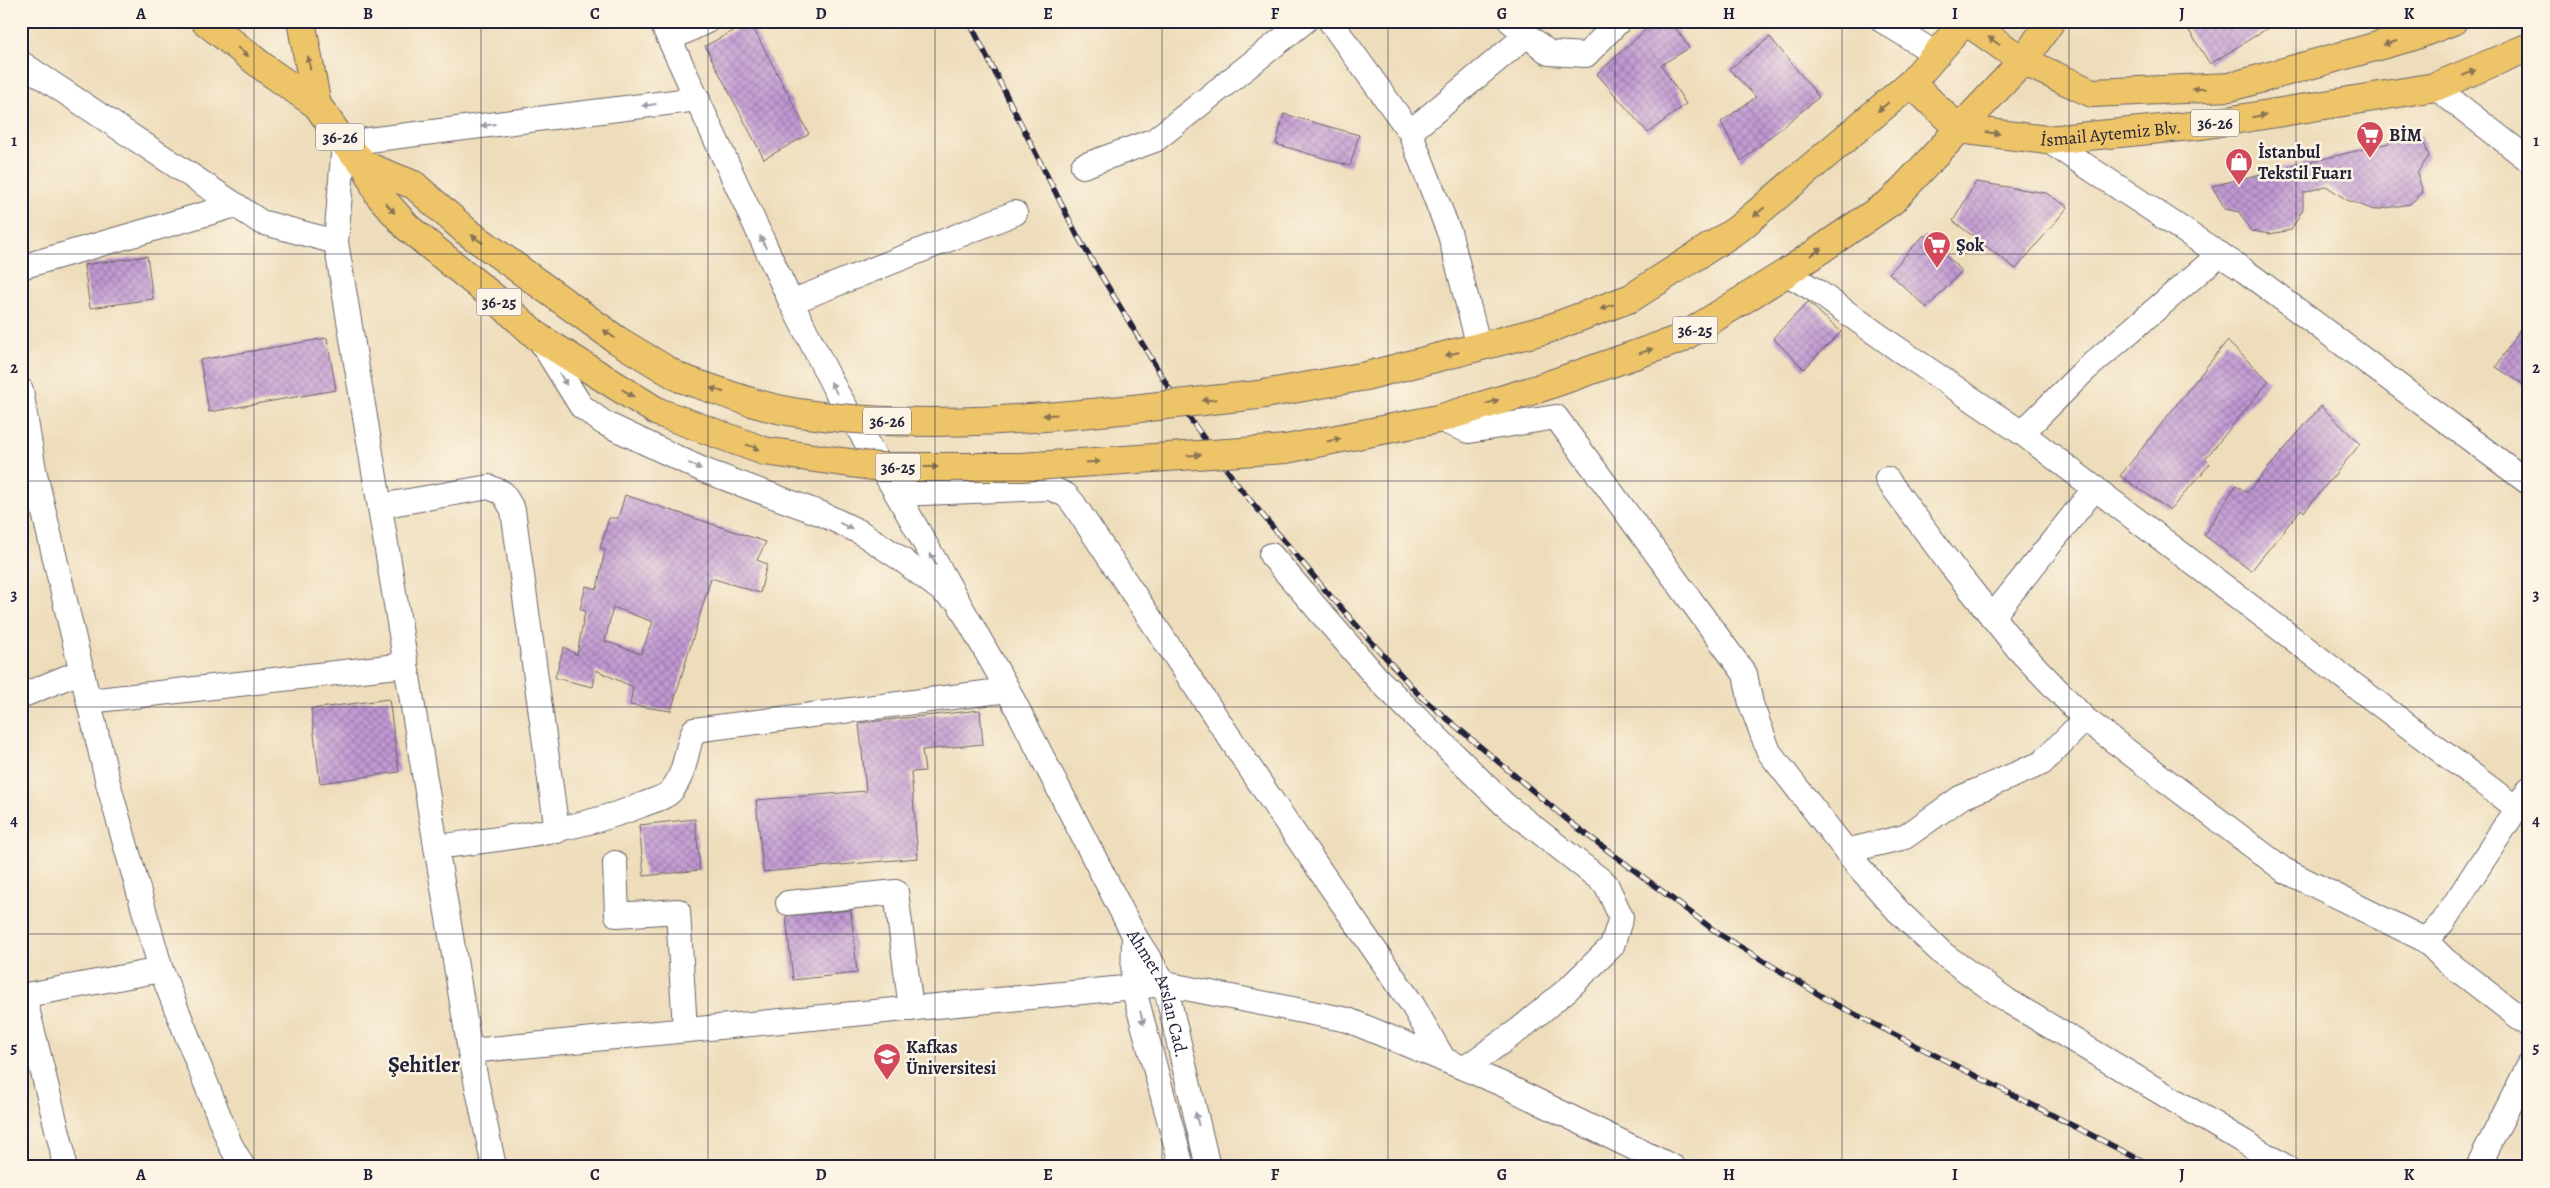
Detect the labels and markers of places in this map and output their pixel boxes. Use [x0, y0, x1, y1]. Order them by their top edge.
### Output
supermarket icon: BİM [2355, 120, 2385, 159]
place label: BİM [2389, 123, 2422, 147]
place label: İstanbul Tekstil Fuarı [2258, 140, 2352, 185]
shop icon: İstanbul Tekstil Fuarı [2224, 147, 2254, 186]
supermarket icon: Şok [1922, 230, 1952, 269]
place label: Şok [1956, 233, 1985, 257]
place label: Kafkas Üniversitesi [906, 1035, 996, 1080]
school or university icon: Kafkas Üniversitesi [872, 1042, 902, 1081]

